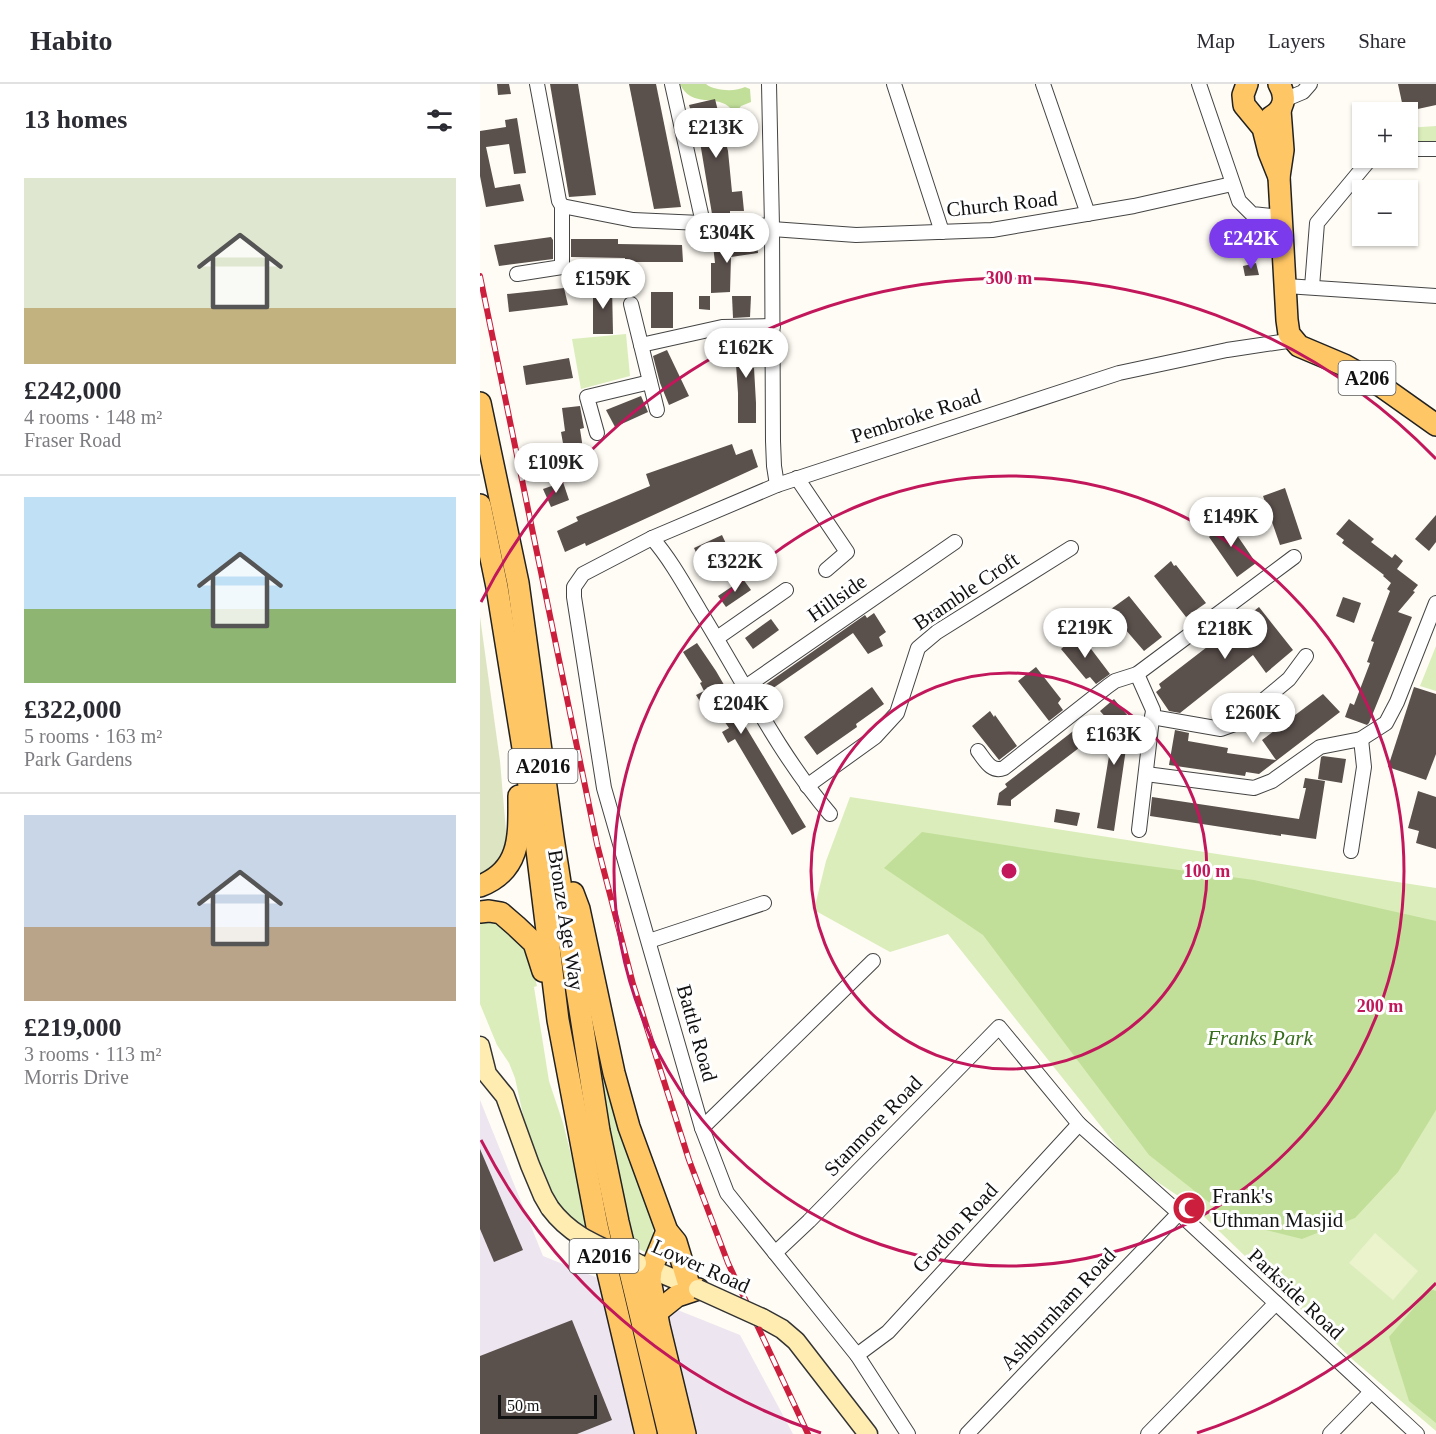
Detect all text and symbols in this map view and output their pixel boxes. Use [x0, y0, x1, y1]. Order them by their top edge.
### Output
text: Habito [30, 25, 112, 56]
text: Map [1197, 29, 1235, 53]
text: Layers [1268, 29, 1325, 53]
text: Share [1358, 29, 1406, 53]
map controls [1352, 102, 1418, 246]
button: + [1352, 102, 1418, 168]
icon: filters [423, 104, 456, 137]
text: 13 homes [24, 105, 127, 134]
pin: £213K [674, 108, 758, 159]
text: £213K [688, 116, 744, 138]
button: − [1352, 180, 1418, 246]
street label: Church Road [945, 186, 1059, 222]
pin: £304K [685, 213, 769, 264]
icon: home [186, 217, 294, 325]
pin: £242K [1209, 219, 1293, 270]
text: £304K [699, 221, 755, 243]
text: £242K [1223, 227, 1279, 249]
pin: £159K [561, 259, 645, 310]
text: £159K [575, 267, 631, 289]
text: 300 m [986, 268, 1032, 288]
pin: £162K [704, 328, 788, 379]
text: £162K [718, 336, 774, 358]
road number: A206 [1338, 361, 1396, 395]
text: £242,000 [24, 376, 122, 405]
street label: Pembroke Road [848, 384, 984, 448]
text: 4 rooms · 148 m² [24, 406, 162, 428]
text: Fraser Road [24, 429, 121, 451]
pin: £109K [514, 443, 598, 494]
text: £109K [528, 451, 584, 473]
pin: £149K [1189, 497, 1273, 548]
text: £149K [1203, 505, 1259, 527]
icon: home [186, 536, 294, 644]
pin: £322K [693, 542, 777, 593]
street label: Bramble Croft [909, 547, 1023, 635]
text: £322K [707, 550, 763, 572]
street label: Hillside [803, 569, 871, 627]
pin: £219K [1043, 608, 1127, 659]
pin: £218K [1183, 609, 1267, 660]
text: £219K [1057, 616, 1113, 638]
text: £218K [1197, 617, 1253, 639]
pin: £204K [699, 684, 783, 735]
text: £204K [713, 692, 769, 714]
pin: £260K [1211, 693, 1295, 744]
text: £322,000 [24, 695, 122, 724]
text: £260K [1225, 701, 1281, 723]
pin: £163K [1072, 715, 1156, 766]
text: £163K [1086, 723, 1142, 745]
text: 5 rooms · 163 m² [24, 725, 162, 747]
text: Park Gardens [24, 748, 132, 770]
road number: A2016 [508, 749, 578, 783]
street label: Bronze Age Way [543, 848, 589, 993]
icon: home [186, 854, 294, 962]
centre of rings [999, 861, 1019, 881]
text: 100 m [1184, 861, 1230, 881]
street label: Battle Road [672, 982, 722, 1085]
text: 200 m [1357, 996, 1403, 1016]
text: £219,000 [24, 1013, 122, 1042]
park label: Franks Park [1206, 1026, 1313, 1050]
text: 3 rooms · 113 m² [24, 1043, 161, 1065]
text: Morris Drive [24, 1066, 129, 1088]
street label: Stanmore Road [819, 1071, 927, 1181]
street label: Gordon Road [907, 1178, 1003, 1278]
place label: Frank's Uthman Masjid [1212, 1184, 1344, 1232]
mosque icon: Frank's Uthman Masjid [1171, 1190, 1207, 1226]
street label: Lower Road [648, 1234, 754, 1298]
road number: A2016 [570, 1239, 638, 1273]
street label: Ashburnham Road [995, 1243, 1121, 1375]
street label: Parkside Road [1243, 1244, 1349, 1345]
scale bar [498, 1392, 597, 1420]
text: 50 m [507, 1397, 539, 1414]

